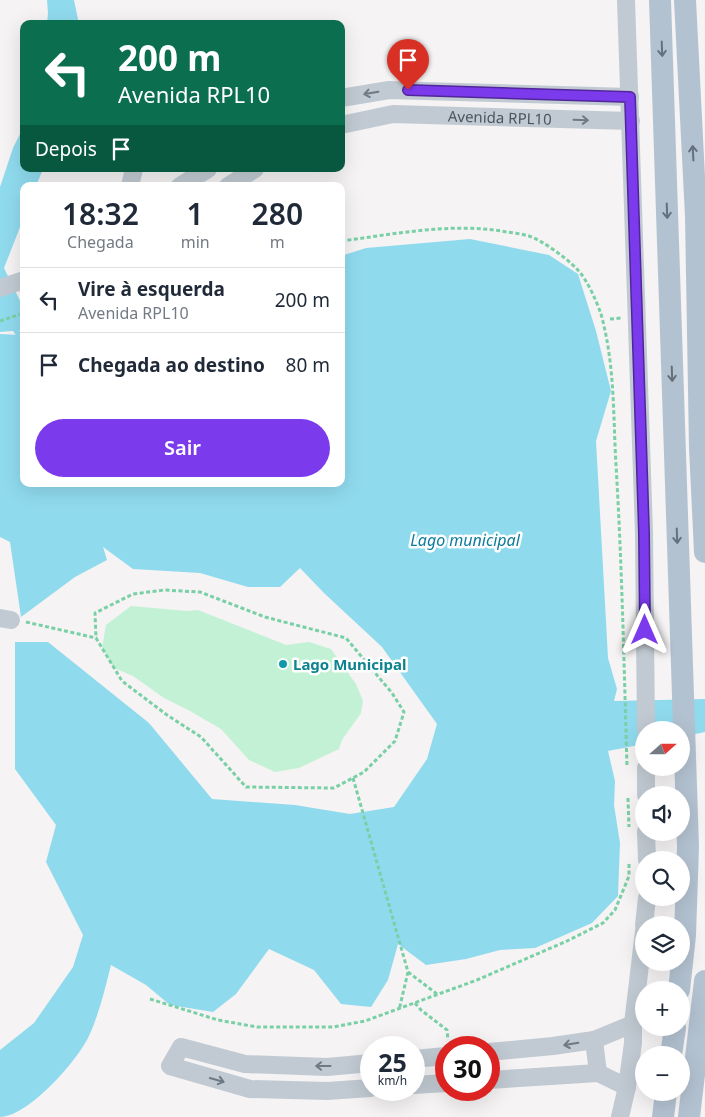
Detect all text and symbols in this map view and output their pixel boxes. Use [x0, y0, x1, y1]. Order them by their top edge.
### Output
text: 200 m [118, 34, 221, 81]
pin [387, 39, 429, 90]
icon: left [35, 40, 100, 105]
one-way arrow [657, 40, 666, 56]
icon: arrive [394, 46, 422, 74]
text: Avenida RPL10 [118, 79, 270, 109]
one-way arrow [364, 88, 380, 98]
street label: Avenida RPL10 [448, 106, 552, 129]
one-way arrow [572, 115, 589, 125]
icon: arrive [107, 135, 135, 163]
text: Depois [35, 136, 97, 162]
one-way arrow [688, 145, 697, 161]
text: 18:32 [62, 193, 139, 234]
text: 1 [187, 193, 204, 234]
text: 280 [252, 193, 303, 234]
one-way arrow [662, 202, 672, 219]
text: Chegada [67, 231, 134, 253]
text: min [181, 231, 210, 253]
text: m [270, 231, 285, 253]
text: Vire à esquerda [78, 276, 225, 302]
icon: left [35, 286, 63, 314]
text: 200 m [275, 287, 330, 313]
text: Avenida RPL10 [78, 302, 189, 324]
icon: arrive [35, 351, 63, 379]
text: Chegada ao destino [78, 352, 265, 378]
text: 80 m [286, 352, 330, 378]
one-way arrow [667, 365, 677, 381]
button: Sair [35, 419, 330, 477]
one-way arrow [673, 528, 682, 544]
water label: Lago municipal [410, 529, 521, 551]
position arrow [618, 603, 670, 655]
place label: Lago Municipal [293, 654, 406, 674]
marker: Lago Municipal [277, 658, 289, 670]
north arrow [635, 721, 690, 776]
map controls [635, 721, 690, 1101]
button: sound [635, 786, 690, 841]
button: search [635, 851, 690, 906]
button: layers [635, 916, 690, 971]
button: + [635, 981, 690, 1036]
speed limit sign: 30 [435, 1036, 500, 1101]
one-way arrow [563, 1039, 579, 1049]
text: 25 [378, 1045, 407, 1079]
button: − [635, 1046, 690, 1101]
one-way arrow [315, 1061, 331, 1071]
text: km/h [378, 1072, 407, 1089]
one-way arrow [208, 1075, 224, 1085]

